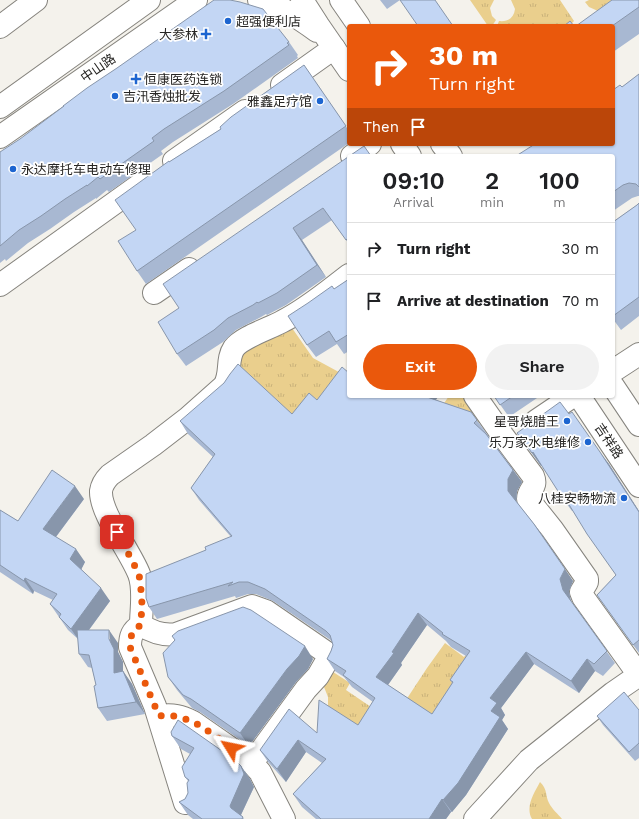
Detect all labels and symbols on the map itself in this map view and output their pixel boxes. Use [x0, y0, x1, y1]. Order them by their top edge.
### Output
place label: 超强便利店 [236, 14, 301, 29]
marker: 超强便利店 [223, 16, 233, 26]
place label: 大参林 [159, 27, 198, 42]
marker: 大参林 [201, 29, 211, 39]
street label: 中山路 [78, 51, 118, 85]
place label: 恒康医药连锁 [144, 72, 222, 87]
marker: 恒康医药连锁 [131, 74, 141, 84]
place label: 吉汛香烛批发 [123, 89, 201, 104]
marker: 吉汛香烛批发 [110, 91, 120, 101]
place label: 雅鑫足疗馆 [247, 94, 312, 109]
marker: 雅鑫足疗馆 [315, 96, 325, 106]
place label: 永达摩托车电动车修理 [21, 162, 151, 177]
marker: 永达摩托车电动车修理 [8, 164, 18, 174]
place label: 星哥烧腊王 [494, 414, 559, 429]
marker: 星哥烧腊王 [562, 416, 572, 426]
street label: 吉祥路 [592, 421, 626, 461]
place label: 乐万家水电维修 [489, 435, 580, 450]
marker: 乐万家水电维修 [583, 437, 593, 447]
place label: 八桂安畅物流 [538, 491, 616, 506]
marker: 八桂安畅物流 [619, 493, 629, 503]
pin [100, 515, 134, 549]
position arrow [210, 727, 252, 769]

